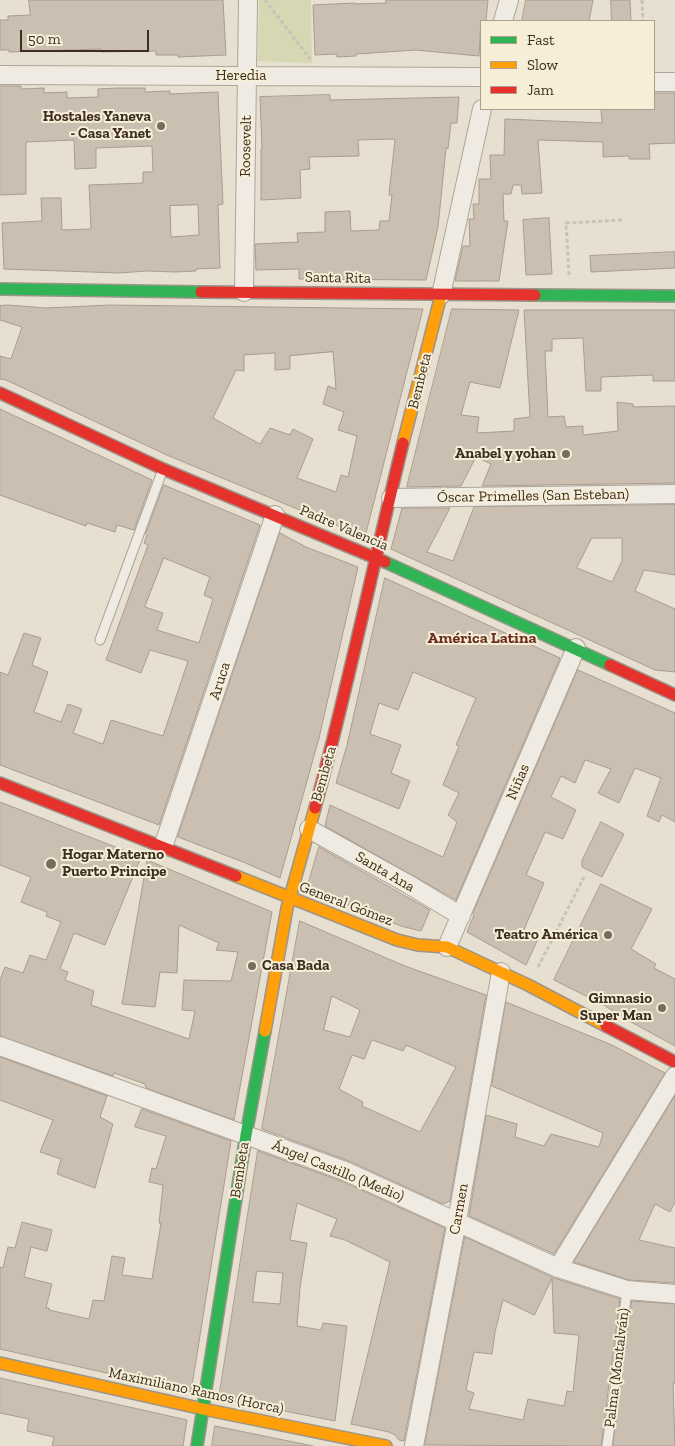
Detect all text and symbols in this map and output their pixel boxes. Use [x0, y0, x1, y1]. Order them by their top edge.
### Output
scale bar [22, 20, 151, 52]
legend [480, 20, 655, 110]
text: 50 m [28, 30, 61, 48]
text: Fast [527, 31, 555, 49]
text: Slow [527, 56, 558, 74]
street label: Heredia [215, 67, 267, 85]
text: Jam [527, 81, 554, 99]
place label: Hostales Yaneva - Casa Yanet [43, 108, 151, 143]
street label: Roosevelt [236, 115, 256, 177]
marker: Hostales Yaneva - Casa Yanet [155, 120, 167, 132]
street label: Santa Rita [305, 268, 371, 288]
street label: Bembeta [404, 351, 436, 411]
place label: Anabel y yohan [455, 445, 556, 463]
marker: Anabel y yohan [560, 448, 572, 460]
street label: Óscar Primelles (San Esteban) [437, 485, 629, 507]
street label: Padre Valencia [297, 501, 391, 555]
district label: América Latina [428, 628, 536, 648]
street label: Aruca [205, 660, 235, 702]
street label: Bembeta [308, 744, 340, 804]
street label: Niñas [502, 761, 534, 803]
place label: Hogar Materno Puerto Principe [62, 846, 167, 881]
street label: Santa Ana [352, 848, 418, 896]
marker: Hogar Materno Puerto Principe [44, 857, 58, 871]
street label: General Gómez [297, 878, 395, 930]
place label: Teatro América [494, 926, 598, 944]
marker: Teatro América [602, 929, 614, 941]
place label: Casa Bada [262, 957, 330, 975]
marker: Casa Bada [246, 960, 258, 972]
place label: Gimnasio Super Man [580, 990, 652, 1025]
marker: Gimnasio Super Man [656, 1002, 668, 1014]
street label: Ángel Castillo (Medio) [269, 1136, 407, 1206]
street label: Bembeta [227, 1140, 253, 1200]
street label: Carmen [446, 1182, 472, 1236]
street label: Palma (Montalván) [601, 1307, 633, 1429]
street label: Maximiliano Ramos (Horca) [107, 1364, 285, 1418]

